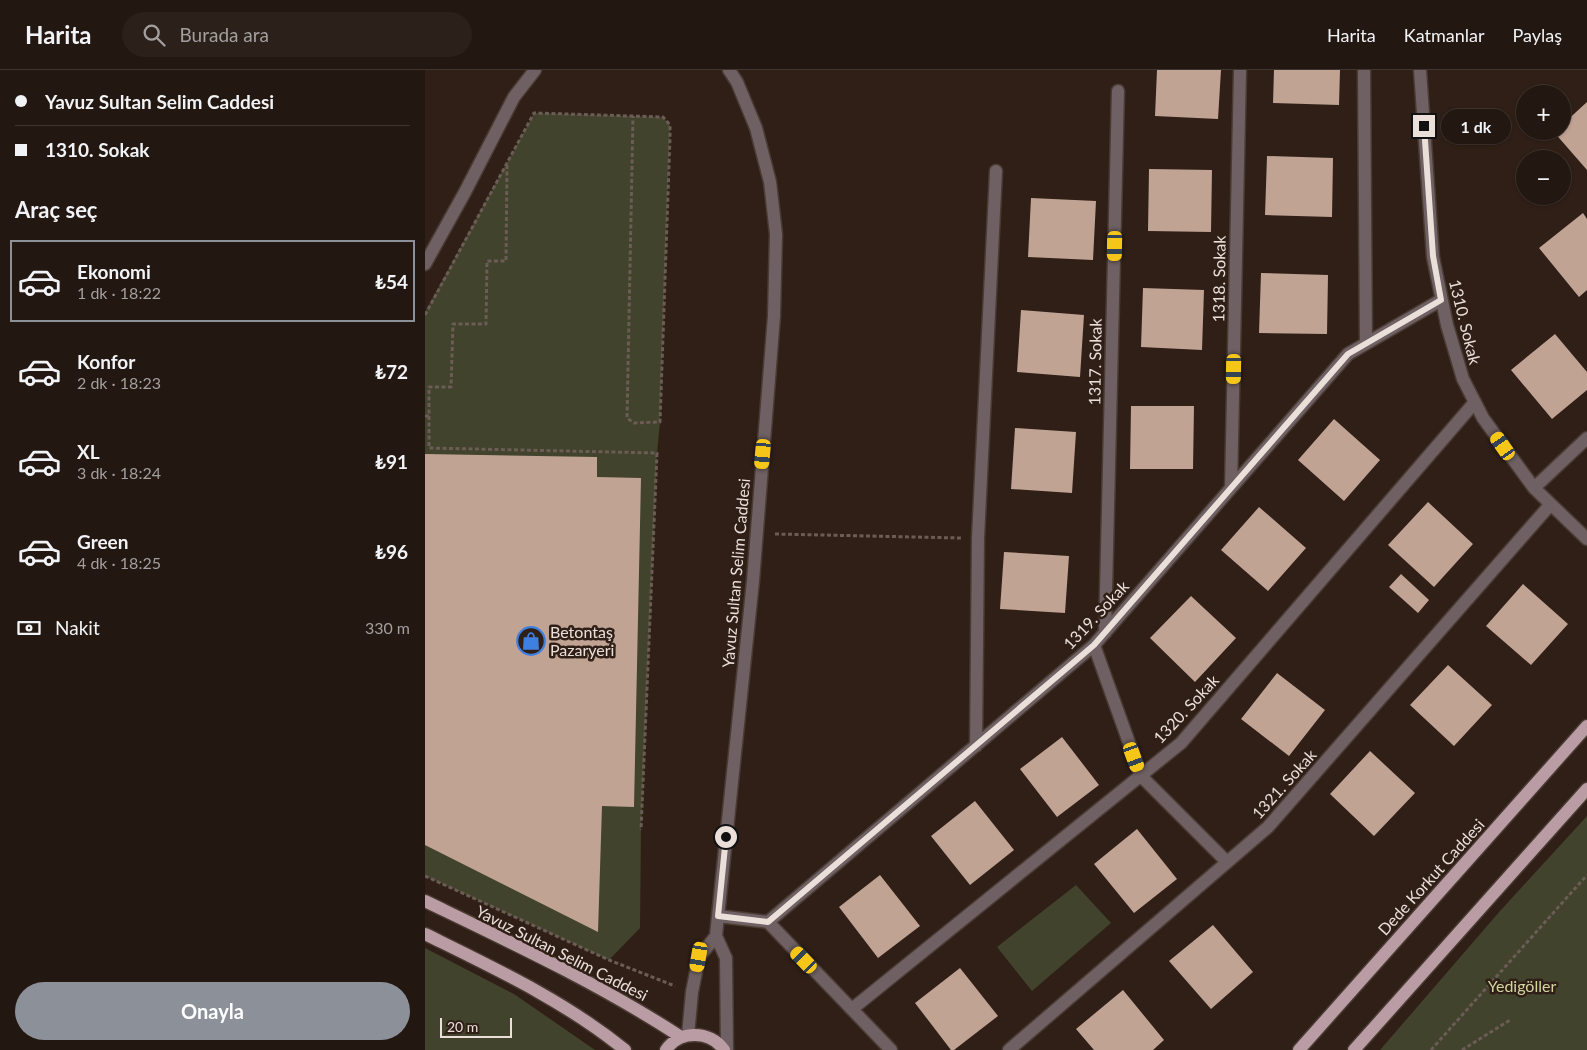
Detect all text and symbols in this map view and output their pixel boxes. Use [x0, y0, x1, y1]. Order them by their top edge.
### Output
search box [122, 12, 472, 57]
text: Harita [25, 20, 92, 49]
icon: search [140, 21, 168, 49]
text: Burada ara [180, 23, 269, 46]
text: Harita [1327, 24, 1376, 46]
text: Katmanlar [1404, 24, 1484, 46]
text: Paylaş [1512, 24, 1562, 46]
map controls [1516, 85, 1571, 205]
button: + [1516, 85, 1571, 140]
text: Yavuz Sultan Selim Caddesi [45, 90, 274, 113]
callout: 1 dk [1441, 108, 1511, 144]
route end [1413, 115, 1435, 137]
text: 1 dk [1461, 117, 1491, 136]
text: 1310. Sokak [45, 138, 149, 161]
button: − [1516, 150, 1571, 205]
text: Araç seç [15, 196, 98, 223]
car [1107, 231, 1122, 261]
street label: 1318. Sokak [1208, 235, 1229, 323]
icon: car [17, 259, 62, 304]
text: Ekonomi [77, 260, 151, 283]
text: ₺54 [375, 270, 408, 293]
street label: 1310. Sokak [1446, 277, 1485, 367]
text: 1 dk · 18:22 [77, 283, 161, 302]
street label: 1317. Sokak [1084, 318, 1105, 406]
icon: car [17, 349, 62, 394]
text: Konfor [77, 350, 135, 373]
car [1226, 354, 1241, 384]
text: ₺72 [375, 360, 408, 383]
text: 2 dk · 18:23 [77, 373, 161, 392]
car [1488, 429, 1517, 463]
car [754, 438, 771, 470]
icon: car [17, 439, 62, 484]
text: XL [77, 440, 100, 463]
text: ₺91 [375, 450, 408, 473]
text: 3 dk · 18:24 [77, 463, 161, 482]
street label: Yavuz Sultan Selim Caddesi [718, 477, 753, 669]
icon: car [17, 529, 62, 574]
text: Green [77, 530, 128, 553]
text: ₺96 [375, 540, 408, 563]
text: 4 dk · 18:25 [77, 553, 161, 572]
street label: 1319. Sokak [1059, 576, 1133, 653]
icon: cash [15, 614, 43, 642]
text: Nakit [55, 616, 100, 639]
text: 330 m [365, 618, 410, 637]
place label: Betontaş Pazaryeri [550, 622, 614, 659]
shop icon: Betontaş Pazaryeri [516, 626, 546, 656]
street label: 1320. Sokak [1149, 670, 1223, 747]
car [1121, 740, 1146, 774]
street label: 1321. Sokak [1247, 744, 1320, 822]
street label: Dede Korkut Caddesi [1374, 815, 1488, 939]
route start [715, 826, 737, 848]
street label: Yavuz Sultan Selim Caddesi [473, 901, 651, 1004]
car [689, 941, 708, 973]
car [788, 944, 819, 976]
park label: Yedigöller [1488, 976, 1556, 995]
button: Onayla [15, 982, 410, 1040]
scale bar [440, 1015, 513, 1038]
text: 20 m [447, 1018, 478, 1035]

